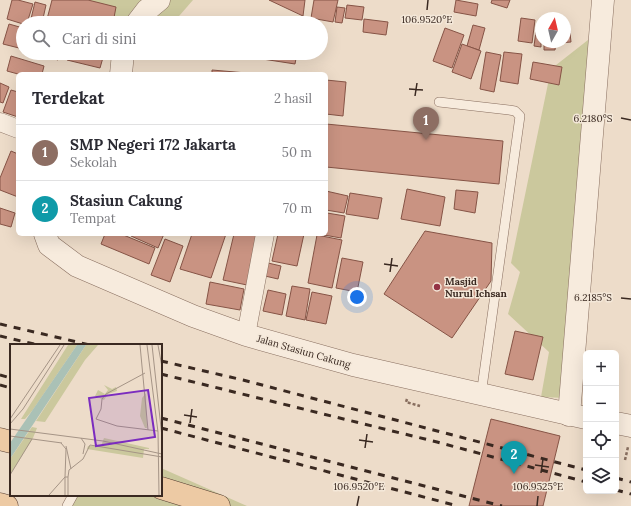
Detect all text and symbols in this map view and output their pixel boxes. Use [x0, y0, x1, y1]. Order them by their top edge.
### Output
north arrow [535, 12, 571, 48]
text: 106.9520°E [401, 13, 453, 26]
search box [16, 16, 328, 60]
icon: search [30, 27, 52, 49]
text: Cari di sini [62, 29, 137, 48]
text: Terdekat [32, 87, 105, 109]
text: 2 hasil [274, 90, 312, 107]
pin: 1 [413, 107, 439, 140]
text: 6.2180°S [574, 112, 613, 125]
text: SMP Negeri 172 Jakarta [70, 135, 236, 154]
text: 1 [42, 144, 48, 161]
text: 50 m [282, 144, 312, 161]
text: Sekolah [70, 154, 117, 171]
text: Stasiun Cakung [70, 191, 182, 210]
text: 2 [42, 200, 48, 217]
text: 70 m [283, 200, 312, 217]
text: Tempat [70, 210, 116, 227]
place label: Masjid Nurul Ichsan [445, 275, 507, 300]
marker: Masjid Nurul Ichsan [432, 282, 442, 292]
your location [347, 287, 367, 307]
text: 6.2185°S [574, 291, 612, 304]
street label: Jalan Stasiun Cakung [254, 332, 353, 371]
inset map [10, 344, 162, 496]
map controls [583, 350, 619, 494]
button: + [583, 350, 619, 386]
button: − [583, 386, 619, 422]
button: locate [583, 422, 619, 458]
pin: 2 [501, 441, 527, 474]
button: layers [583, 458, 619, 494]
text: 106.9520°E [333, 480, 385, 493]
text: 106.9525°E [513, 480, 563, 493]

